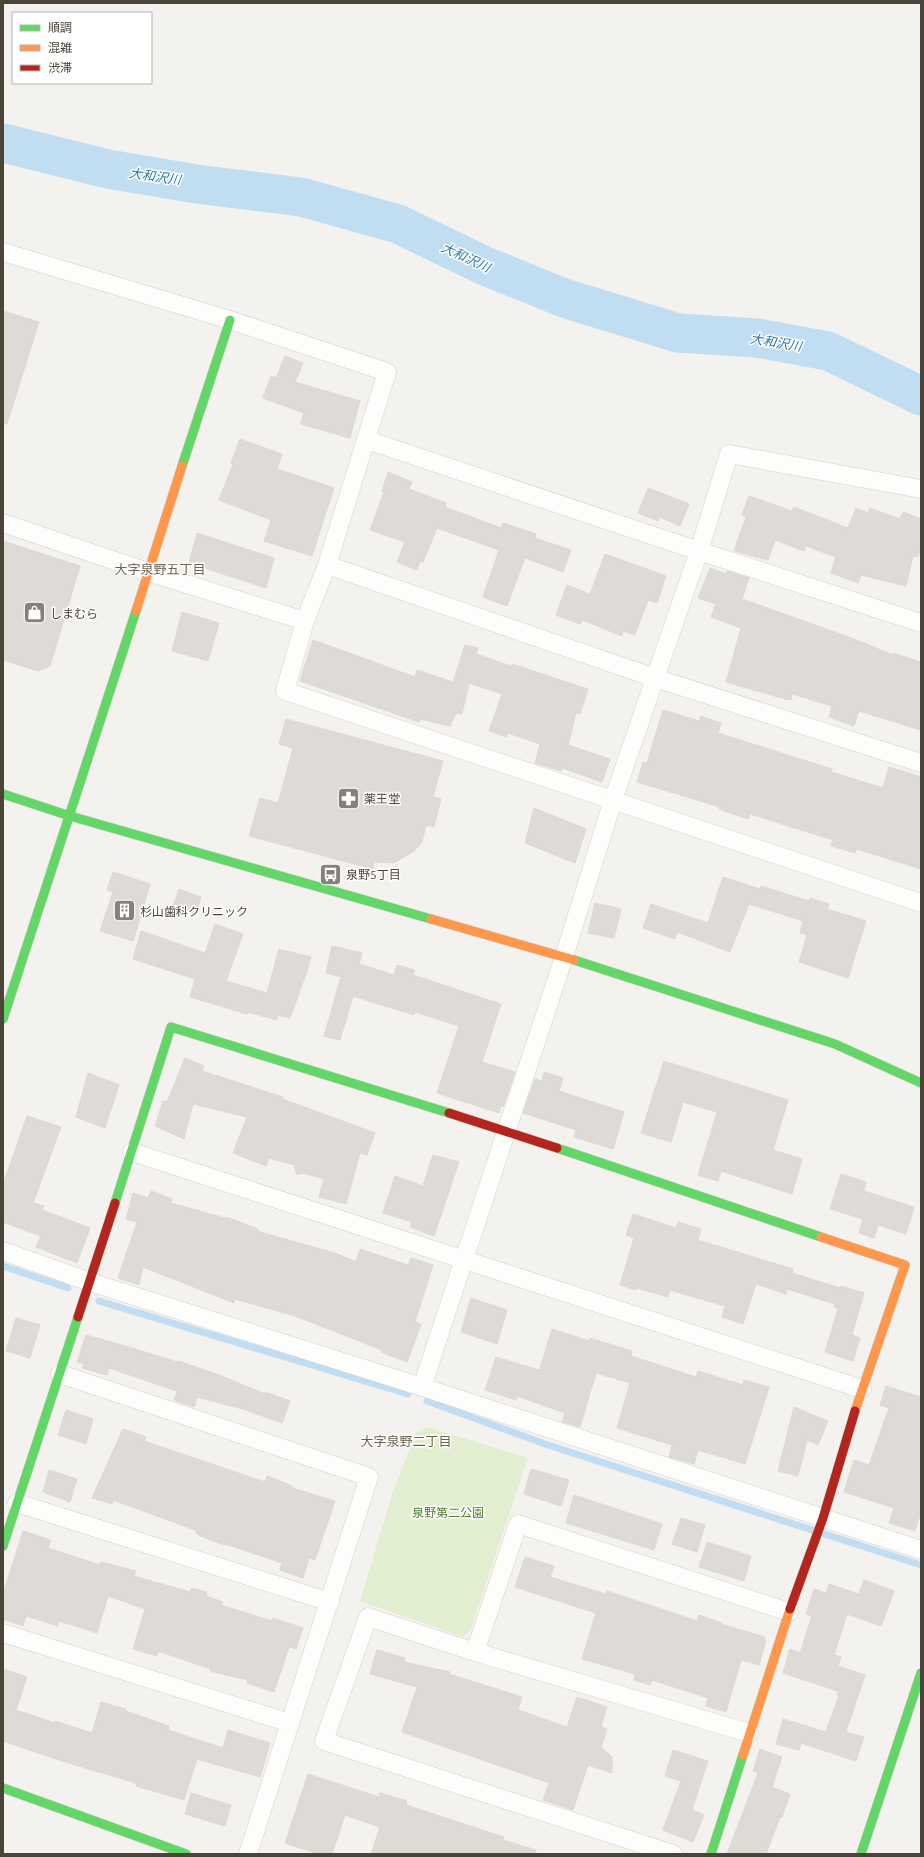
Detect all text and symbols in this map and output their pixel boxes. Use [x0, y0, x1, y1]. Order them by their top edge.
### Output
legend [12, 12, 152, 84]
text: 順調 [48, 21, 72, 34]
text: 混雑 [48, 41, 72, 54]
text: 渋滞 [48, 61, 72, 74]
water label: 大和沢川 [128, 165, 184, 187]
water label: 大和沢川 [439, 240, 494, 275]
water label: 大和沢川 [749, 331, 805, 353]
district label: 大字泉野五丁目 [114, 562, 206, 576]
shop icon: しまむら [22, 600, 48, 626]
place label: しまむら [50, 607, 98, 620]
pharmacy icon: 薬王堂 [336, 785, 362, 811]
place label: 薬王堂 [364, 792, 400, 805]
bus stop icon: 泉野5丁目 [317, 861, 343, 887]
place label: 泉野5丁目 [346, 868, 401, 881]
building icon: 杉山歯科クリニック [111, 898, 137, 924]
place label: 杉山歯科クリニック [140, 905, 248, 918]
district label: 大字泉野二丁目 [360, 1434, 452, 1448]
park label: 泉野第二公園 [412, 1506, 484, 1519]

